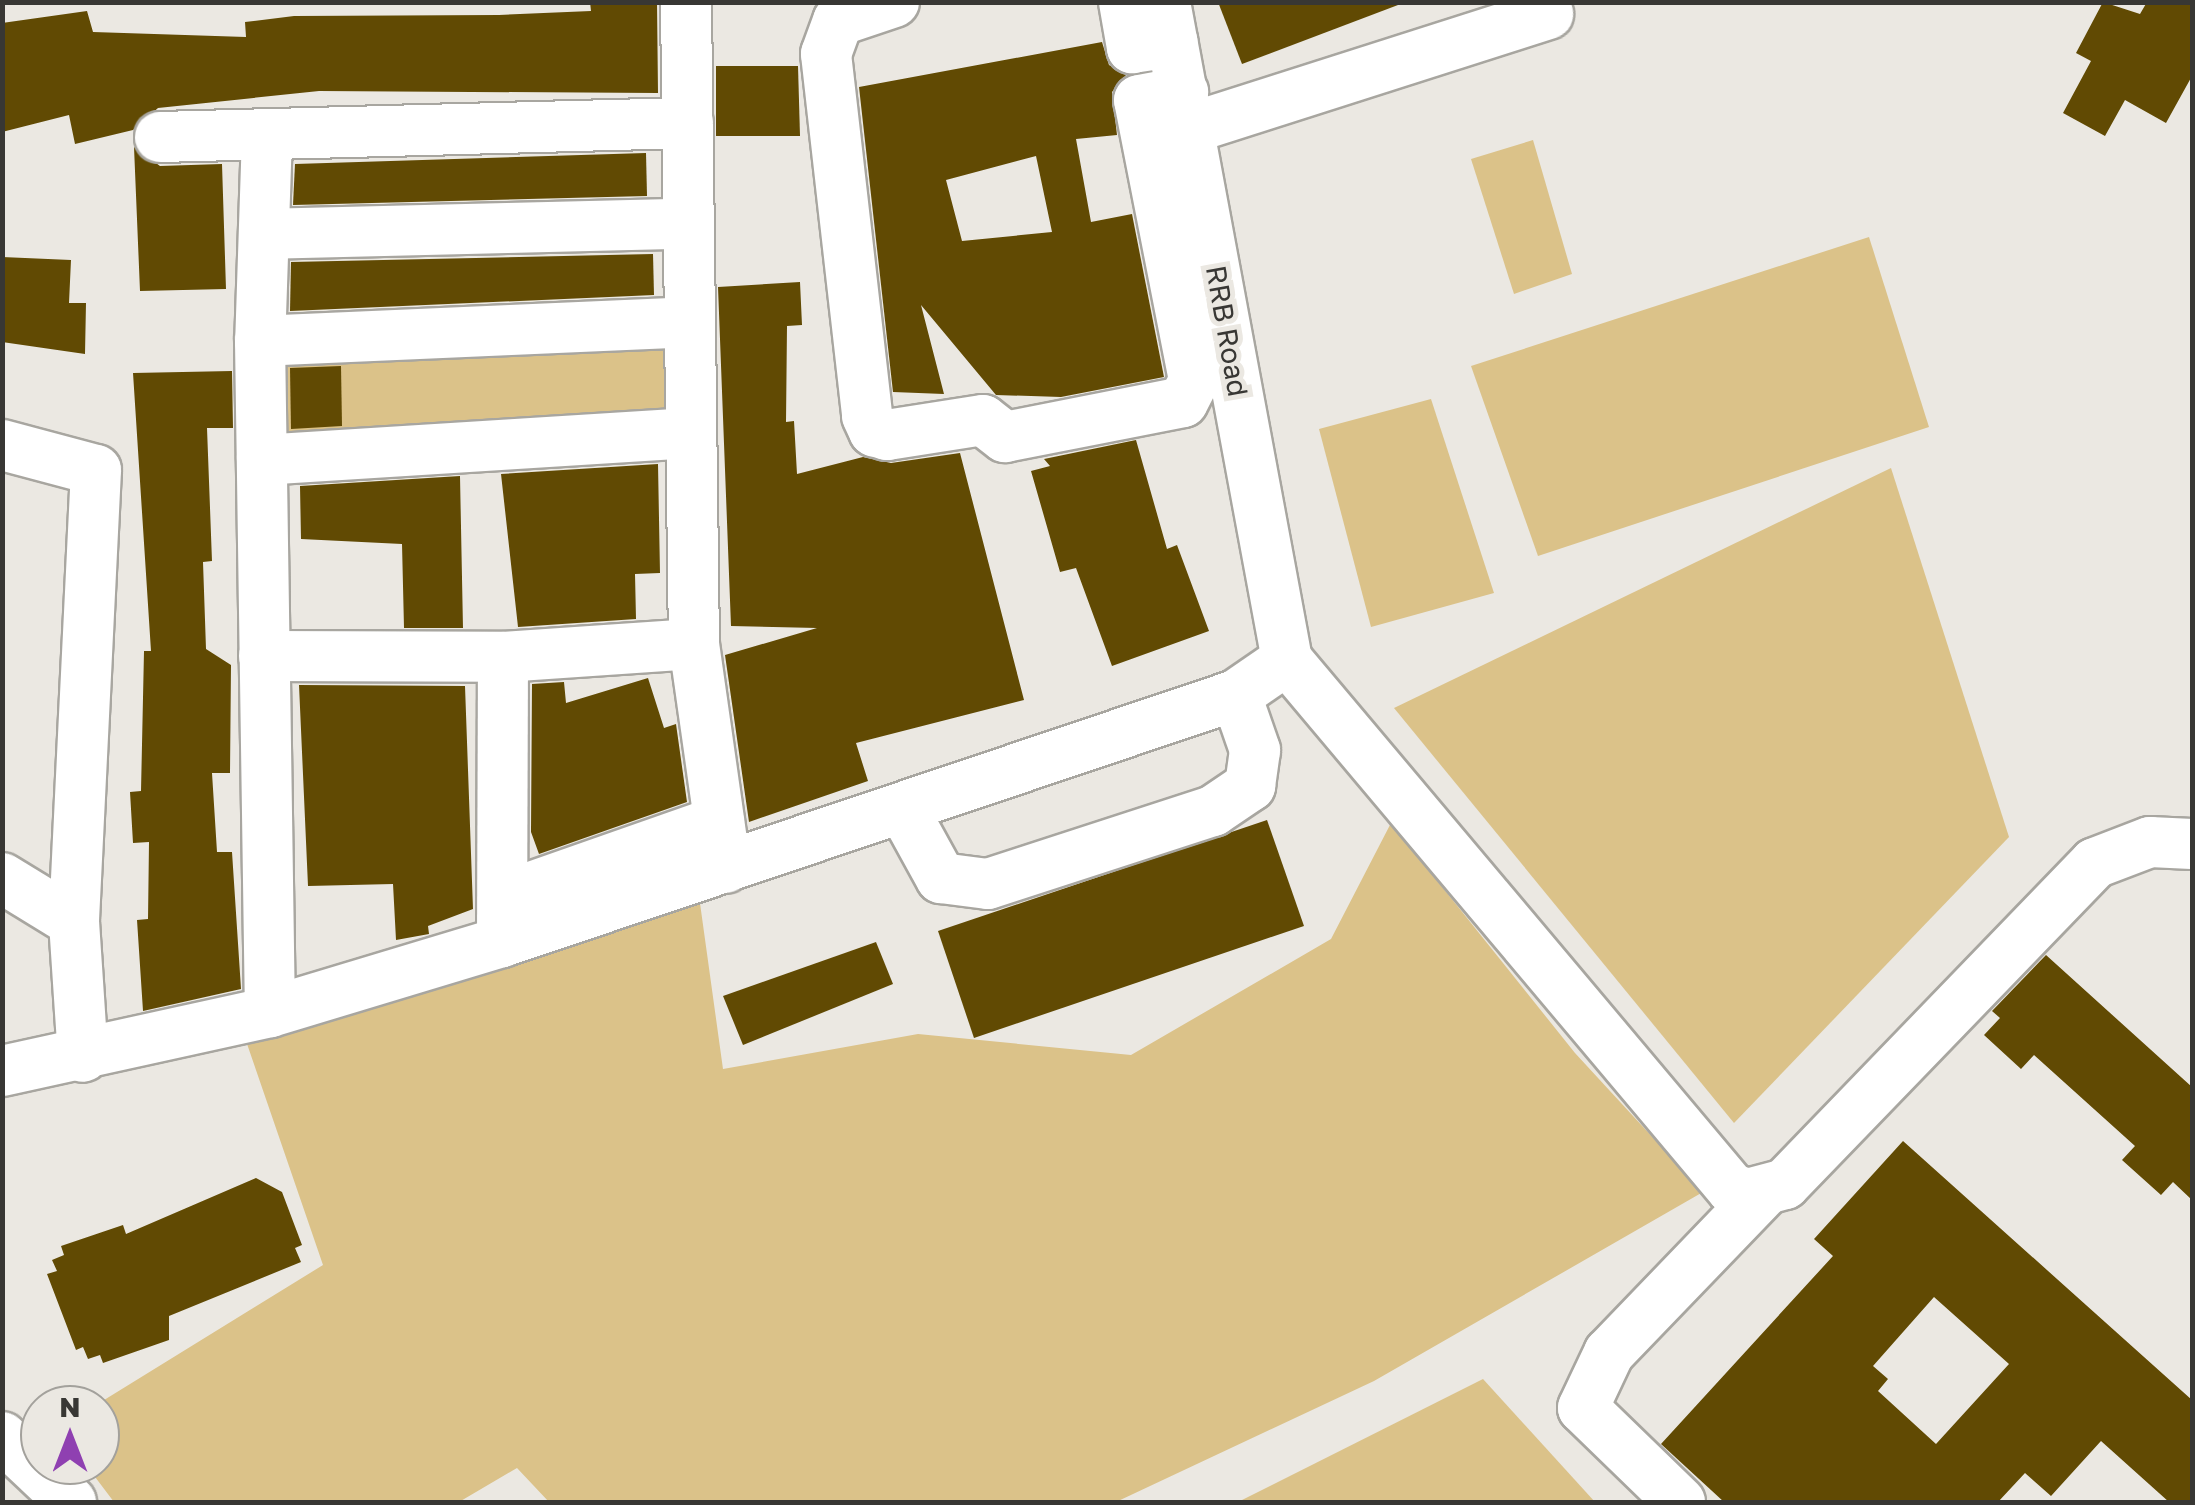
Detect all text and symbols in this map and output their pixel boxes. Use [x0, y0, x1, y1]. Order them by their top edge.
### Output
street label: RRB Road [1199, 263, 1255, 399]
north arrow [20, 1385, 120, 1485]
text: N [59, 1390, 81, 1423]

